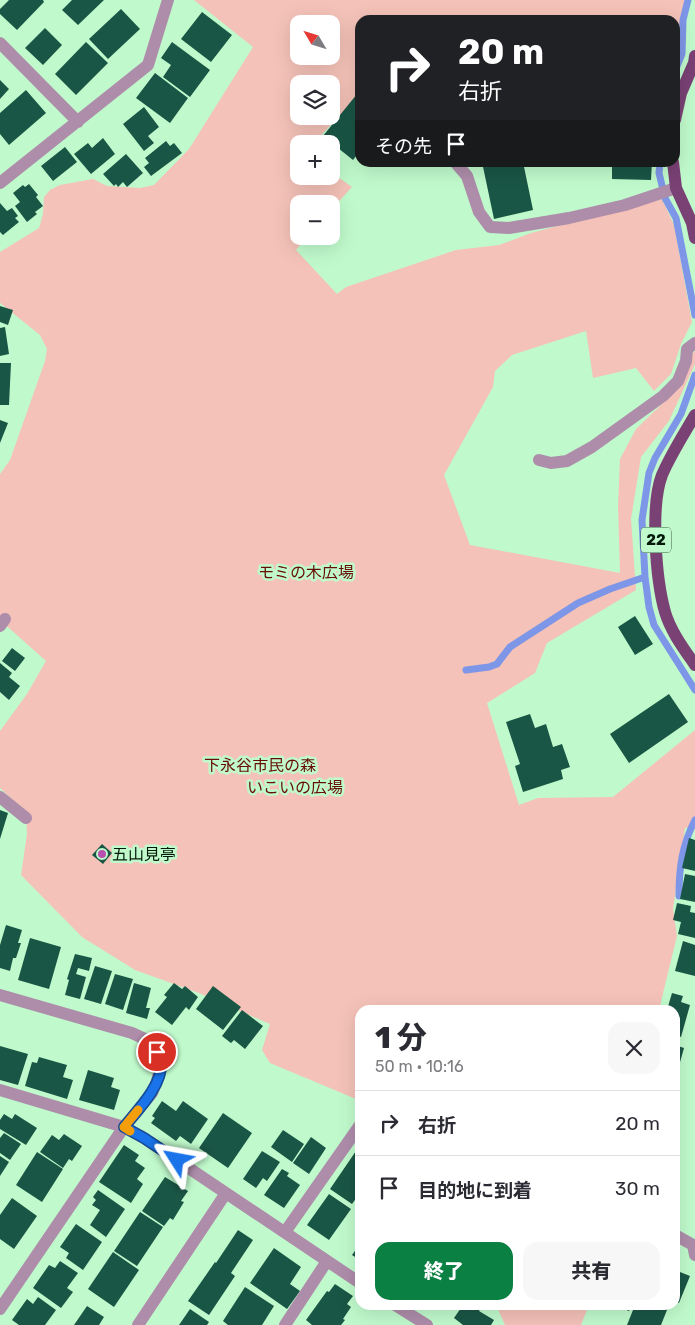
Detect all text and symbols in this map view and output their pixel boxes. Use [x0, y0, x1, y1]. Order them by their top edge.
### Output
north arrow [290, 15, 340, 65]
map controls [290, 15, 340, 245]
text: 20 m [458, 31, 544, 73]
icon: right [375, 35, 440, 100]
button: layers [290, 75, 340, 125]
text: 右折 [458, 78, 502, 105]
icon: arrive [442, 130, 470, 158]
button: + [290, 135, 340, 185]
text: その先 [375, 135, 432, 158]
button: − [290, 195, 340, 245]
road number: 22 [641, 528, 671, 552]
park label: モミの木広場 [258, 563, 354, 582]
park label: 下永谷市民の森 [204, 756, 316, 775]
park label: いこいの広場 [247, 778, 343, 797]
place label: 五山見亭 [112, 845, 176, 864]
marker: 五山見亭 [96, 848, 108, 860]
text: 1 分 [375, 1020, 427, 1056]
button: close [608, 1022, 660, 1074]
pin [136, 1031, 178, 1073]
icon: arrive [143, 1038, 171, 1066]
text: 50 m · 10:16 [375, 1057, 464, 1076]
icon: right [375, 1109, 403, 1137]
text: 20 m [615, 1112, 660, 1135]
text: 右折 [418, 1114, 456, 1137]
position arrow [150, 1133, 202, 1185]
icon: arrive [375, 1174, 403, 1202]
text: 30 m [615, 1177, 660, 1200]
text: 目的地に到着 [418, 1179, 532, 1202]
button: 終了 [375, 1242, 513, 1300]
button: 共有 [523, 1242, 660, 1300]

